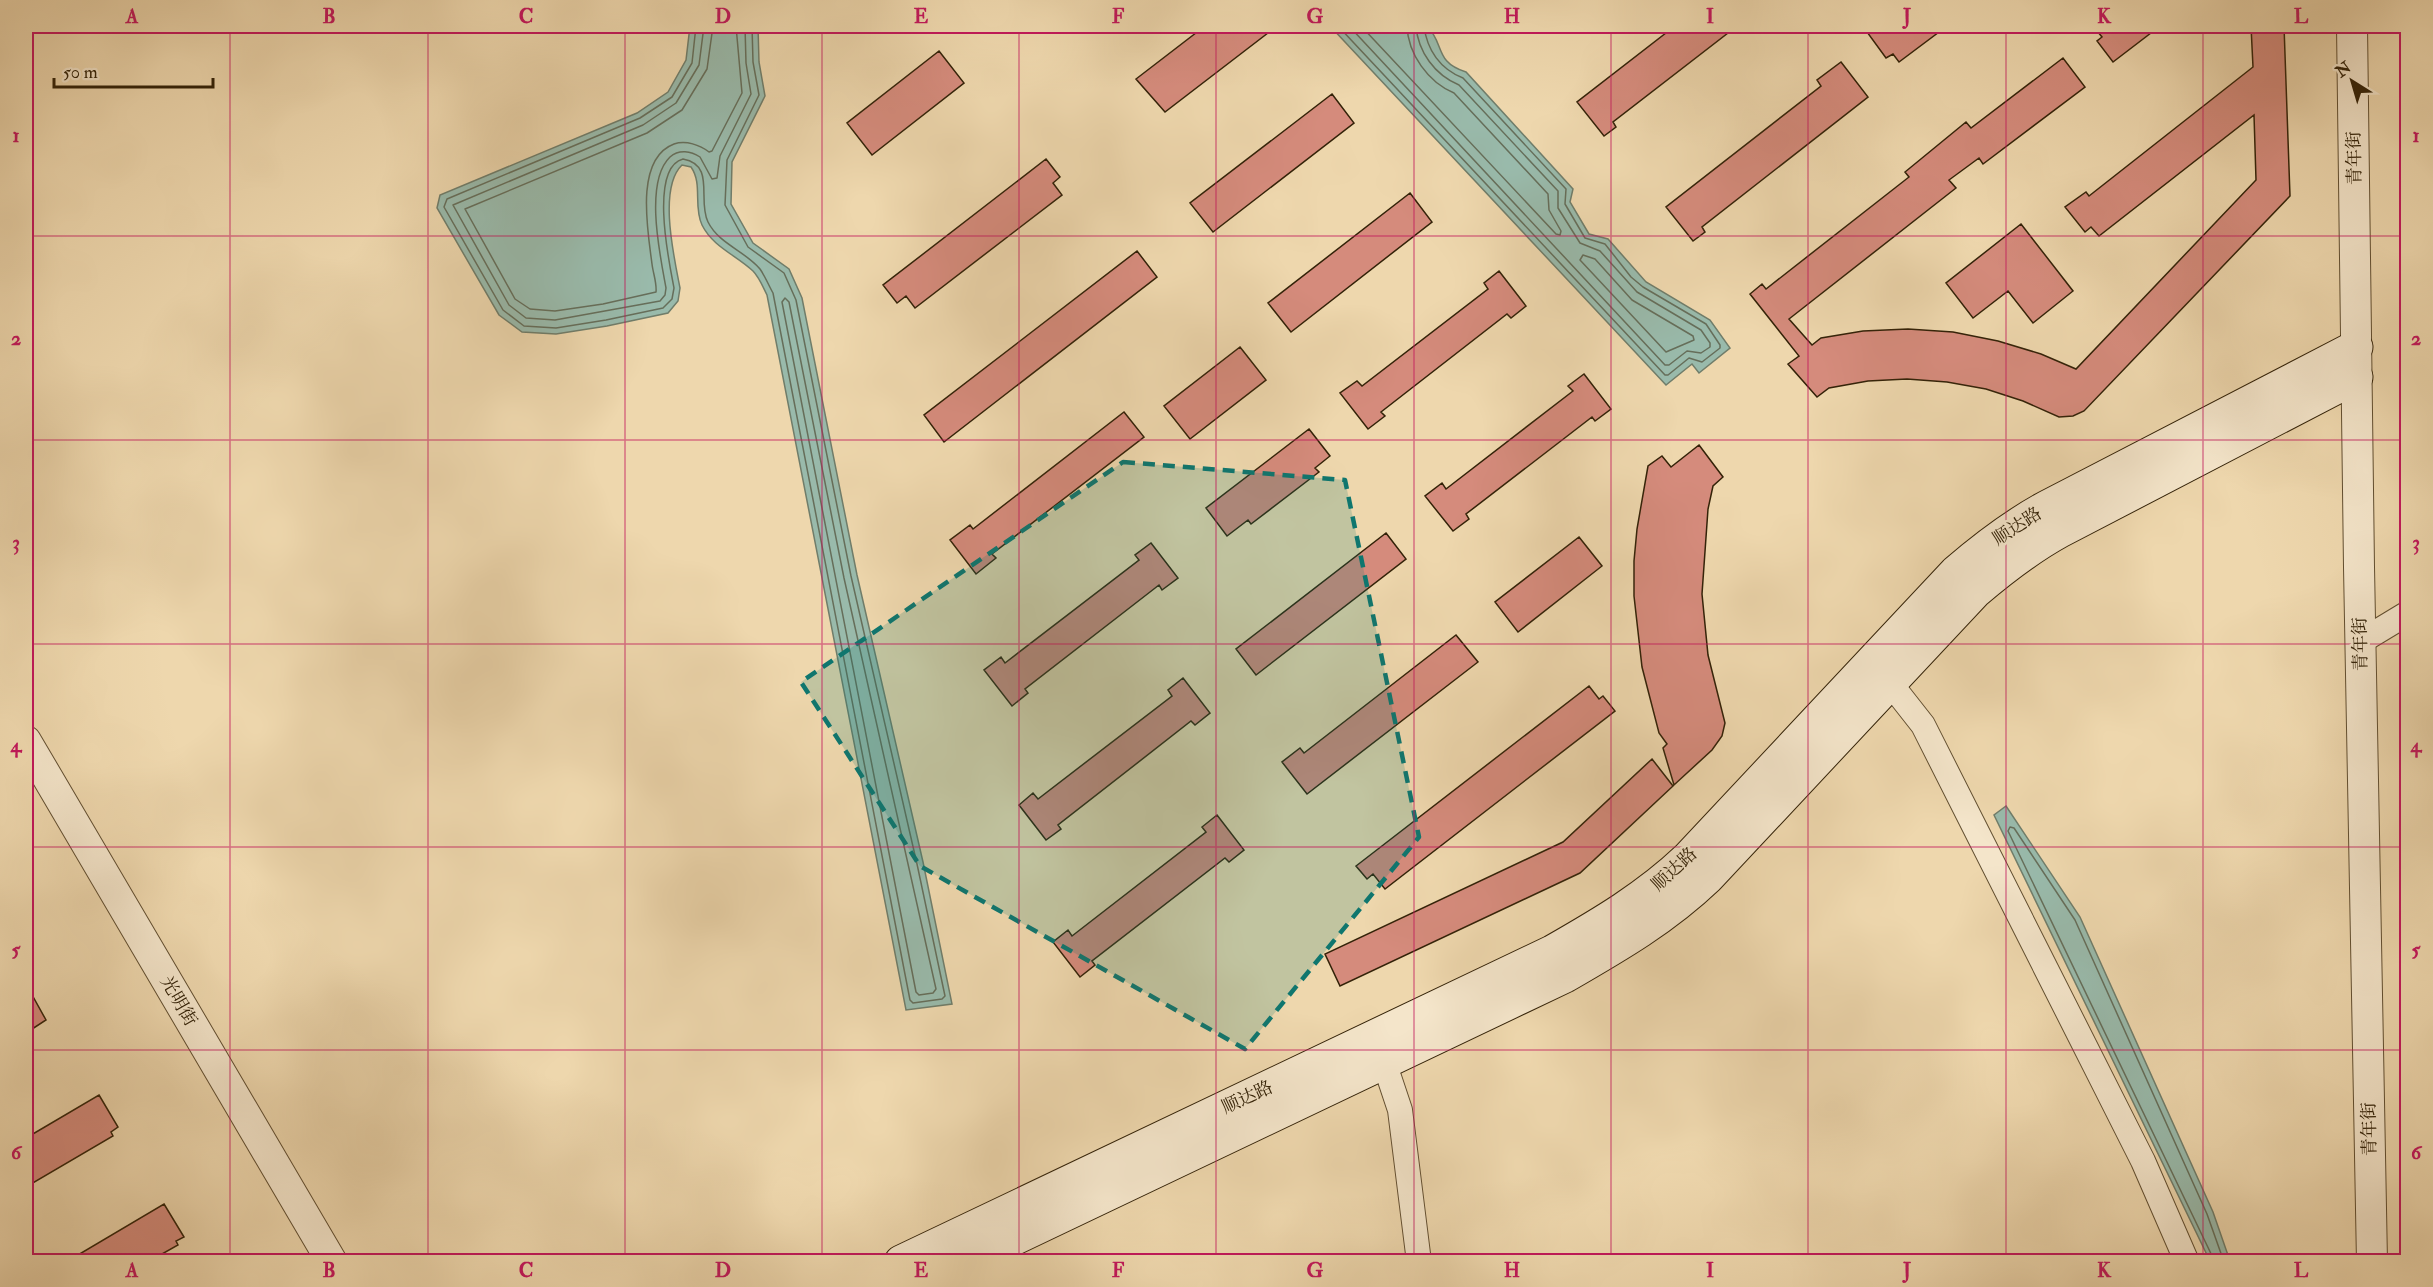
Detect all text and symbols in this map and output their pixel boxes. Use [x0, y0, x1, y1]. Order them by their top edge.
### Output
text: A [125, 4, 139, 29]
text: B [322, 4, 336, 29]
text: C [519, 4, 533, 29]
text: D [715, 4, 731, 29]
text: E [914, 4, 929, 29]
text: F [1112, 4, 1125, 29]
text: G [1307, 4, 1324, 29]
text: H [1504, 4, 1520, 29]
text: I [1706, 4, 1714, 29]
text: J [1902, 4, 1911, 29]
text: K [2097, 4, 2112, 29]
text: L [2294, 4, 2309, 29]
scale bar [54, 51, 213, 89]
north arrow [2322, 51, 2382, 111]
text: N [2331, 57, 2356, 83]
text: 50 m [63, 61, 98, 84]
text: 1 [12, 123, 20, 148]
text: 1 [2412, 123, 2420, 148]
street label: 青年街 [2343, 131, 2366, 185]
text: 2 [11, 326, 21, 351]
text: 2 [2411, 326, 2421, 351]
street label: 顺达路 [1988, 502, 2046, 551]
text: 3 [12, 530, 20, 555]
text: 3 [2412, 530, 2420, 555]
street label: 青年街 [2349, 617, 2372, 671]
text: 4 [10, 733, 23, 758]
text: 4 [2410, 733, 2423, 758]
street label: 顺达路 [1647, 843, 1702, 896]
text: 5 [12, 937, 22, 962]
text: 5 [2412, 937, 2422, 962]
street label: 光明街 [155, 972, 202, 1030]
street label: 顺达路 [1218, 1076, 1277, 1119]
street label: 青年街 [2358, 1102, 2381, 1156]
text: 6 [11, 1140, 23, 1165]
text: 6 [2411, 1140, 2423, 1165]
text: A [125, 1258, 139, 1283]
text: B [322, 1258, 336, 1283]
text: C [519, 1258, 533, 1283]
text: D [715, 1258, 731, 1283]
text: E [914, 1258, 929, 1283]
text: F [1112, 1258, 1125, 1283]
text: G [1307, 1258, 1324, 1283]
text: H [1504, 1258, 1520, 1283]
text: I [1706, 1258, 1714, 1283]
text: J [1902, 1258, 1911, 1283]
text: K [2097, 1258, 2112, 1283]
text: L [2294, 1258, 2309, 1283]

